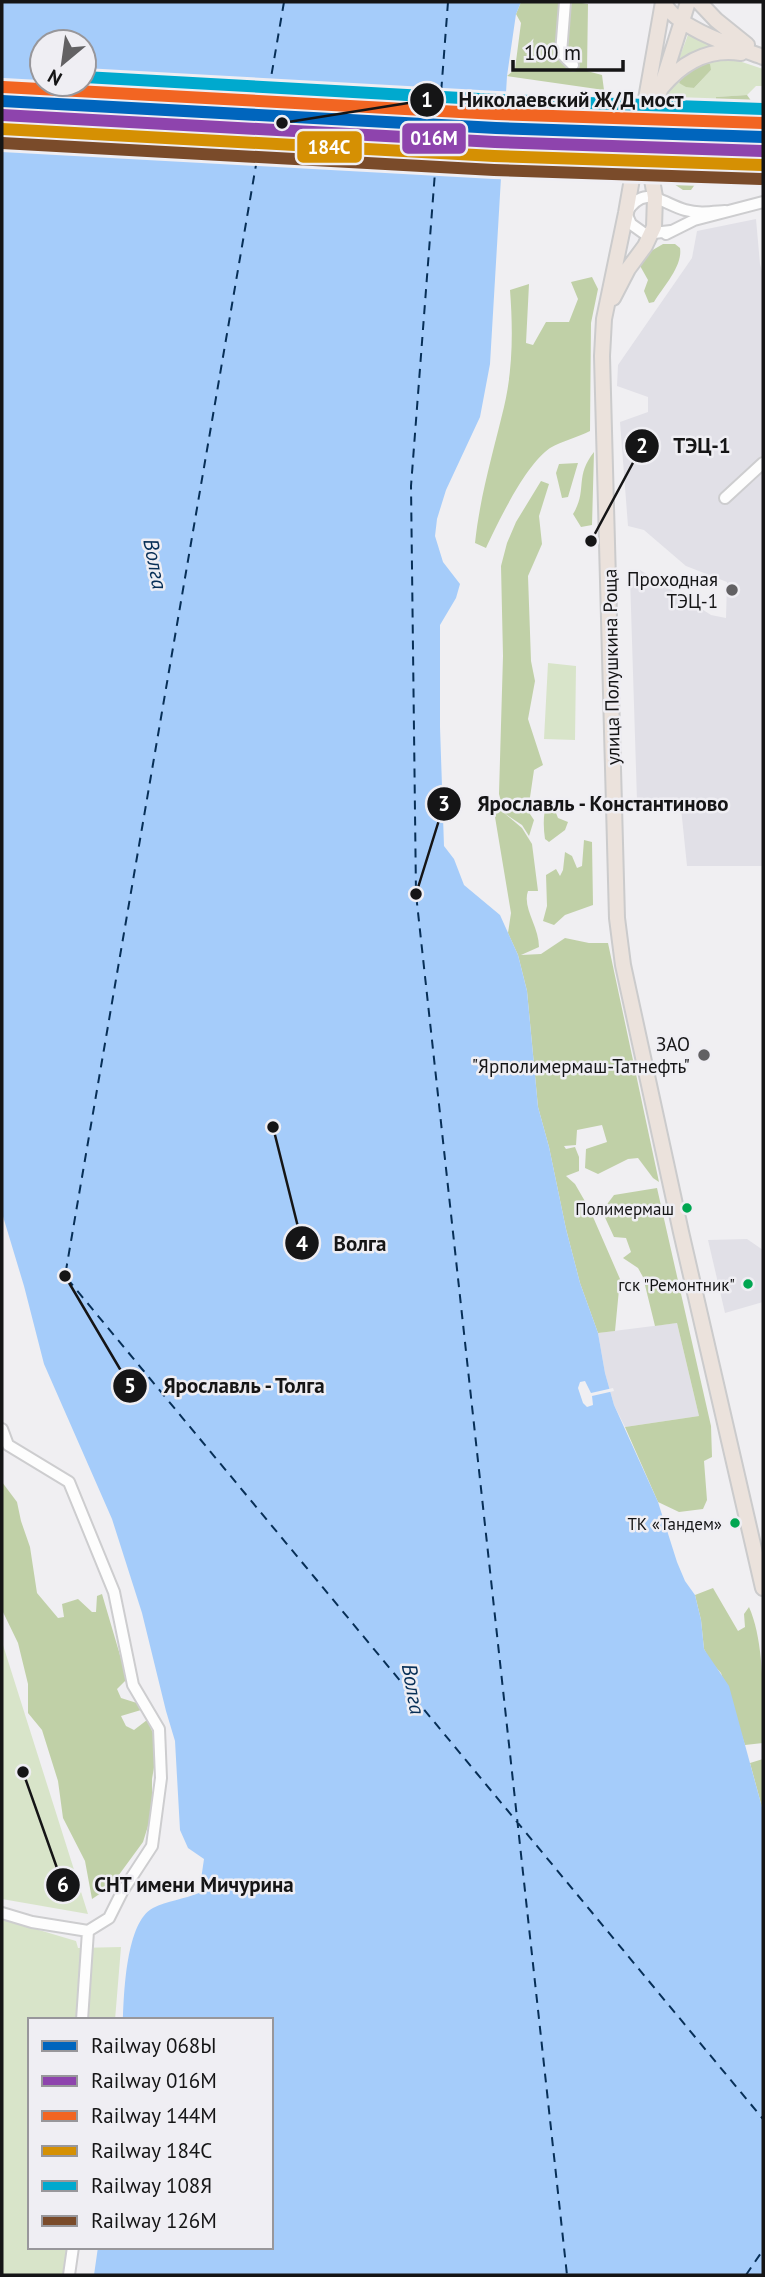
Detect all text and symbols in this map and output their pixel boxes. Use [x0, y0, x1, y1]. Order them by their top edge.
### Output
north arrow [28, 28, 98, 98]
scale bar [513, 28, 623, 72]
text: 100 m [524, 39, 581, 66]
text: N [43, 64, 66, 91]
callout: Николаевский Ж/Д мост [409, 79, 698, 121]
text: 1 [421, 86, 433, 113]
text: Николаевский Ж/Д мост [458, 86, 684, 113]
line badge: 016М [401, 122, 467, 155]
text: 016М [410, 126, 458, 150]
line badge: 184С [296, 130, 363, 164]
text: 184С [308, 135, 351, 159]
callout: ТЭЦ-1 [625, 425, 745, 467]
text: 2 [636, 432, 648, 459]
text: ТЭЦ-1 [673, 432, 731, 459]
water label: Волга [137, 536, 174, 592]
place label: Проходная ТЭЦ-1 [627, 567, 718, 613]
street label: улица Полушкина Роща [597, 569, 625, 765]
marker: Проходная ТЭЦ-1 [724, 582, 740, 598]
callout: Ярославль - Константиново [427, 783, 744, 825]
text: 3 [438, 790, 450, 817]
text: Ярославль - Константиново [477, 790, 729, 817]
place label: ЗАО "Ярполимермаш-Татнефть" [472, 1032, 690, 1078]
marker: ЗАО "Ярполимермаш-Татнефть" [696, 1047, 712, 1063]
place label: Полимермаш [575, 1198, 674, 1220]
marker: Полимермаш [680, 1201, 694, 1215]
callout: Волга [284, 1222, 400, 1264]
text: 4 [296, 1230, 308, 1257]
text: Волга [334, 1230, 386, 1257]
place label: гск "Ремонтник" [618, 1274, 735, 1296]
marker: гск "Ремонтник" [741, 1277, 755, 1291]
callout: Ярославль - Толга [113, 1365, 341, 1407]
text: 5 [124, 1372, 136, 1399]
text: Ярославль - Толга [163, 1372, 325, 1399]
place label: ТК «Тандем» [627, 1513, 722, 1535]
marker: ТК «Тандем» [728, 1516, 742, 1530]
water label: Волга [396, 1661, 431, 1717]
callout: СНТ имени Мичурина [45, 1864, 308, 1906]
text: 6 [57, 1871, 69, 1898]
text: СНТ имени Мичурина [94, 1871, 294, 1898]
legend [28, 2018, 273, 2249]
text: Railway 068Ы [91, 2032, 216, 2059]
text: Railway 016М [91, 2067, 217, 2094]
text: Railway 144М [91, 2102, 217, 2129]
text: Railway 184С [91, 2137, 212, 2164]
text: Railway 108Я [91, 2172, 212, 2199]
text: Railway 126М [91, 2207, 217, 2234]

